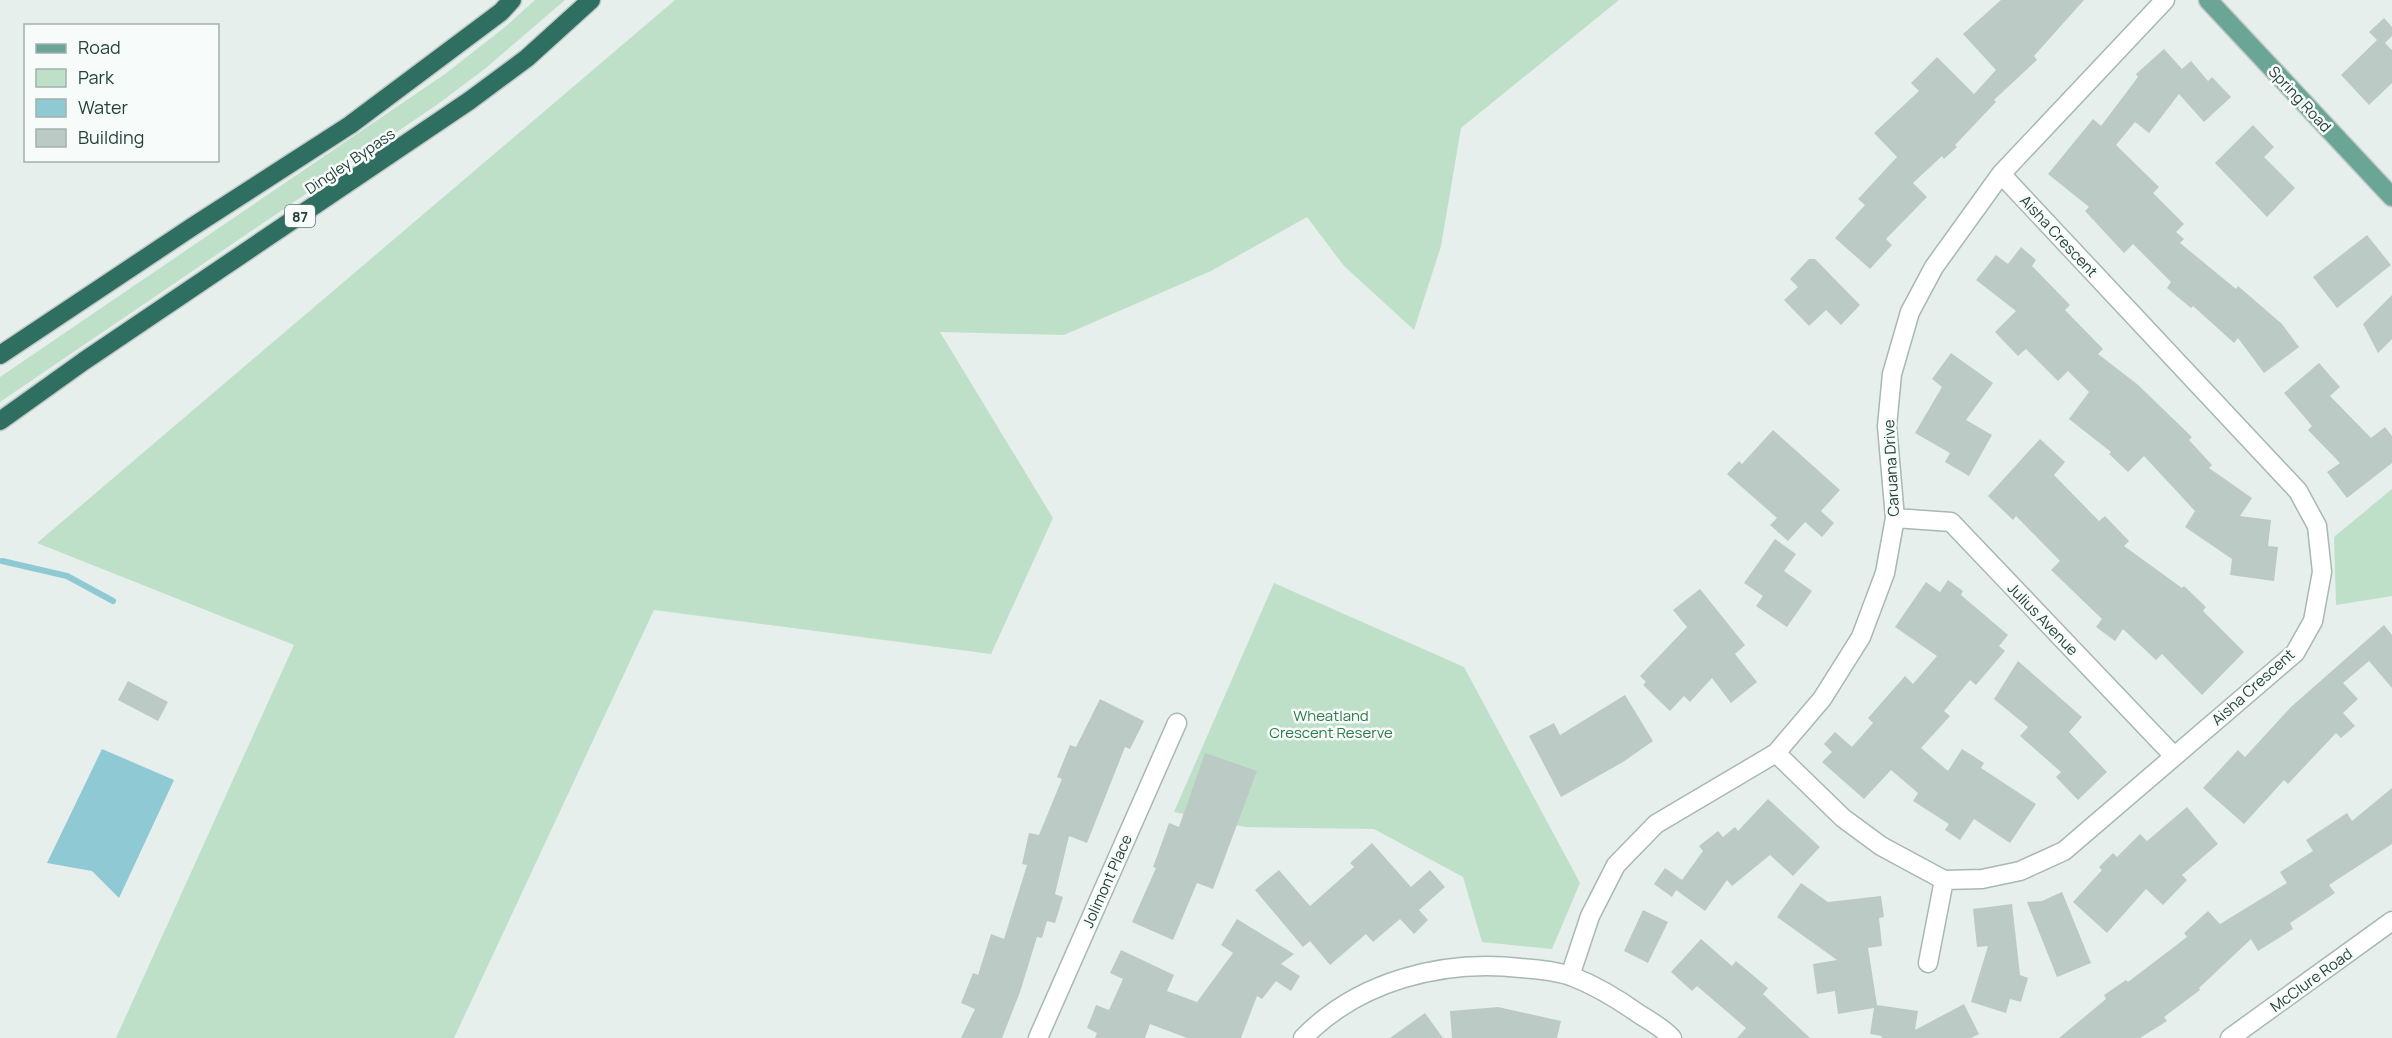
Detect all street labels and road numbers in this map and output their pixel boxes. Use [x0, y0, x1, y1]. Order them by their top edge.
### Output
street label: Spring Road [2264, 61, 2336, 137]
street label: Dingley Bypass [301, 123, 399, 199]
street label: Aisha Crescent [2015, 190, 2103, 282]
road number: 87 [285, 205, 315, 227]
street label: Caruana Drive [1878, 419, 1904, 517]
street label: Julius Avenue [2003, 578, 2083, 660]
street label: Aisha Crescent [2207, 644, 2299, 730]
street label: Jolimont Place [1077, 831, 1137, 931]
street label: McClure Road [2266, 943, 2356, 1017]

